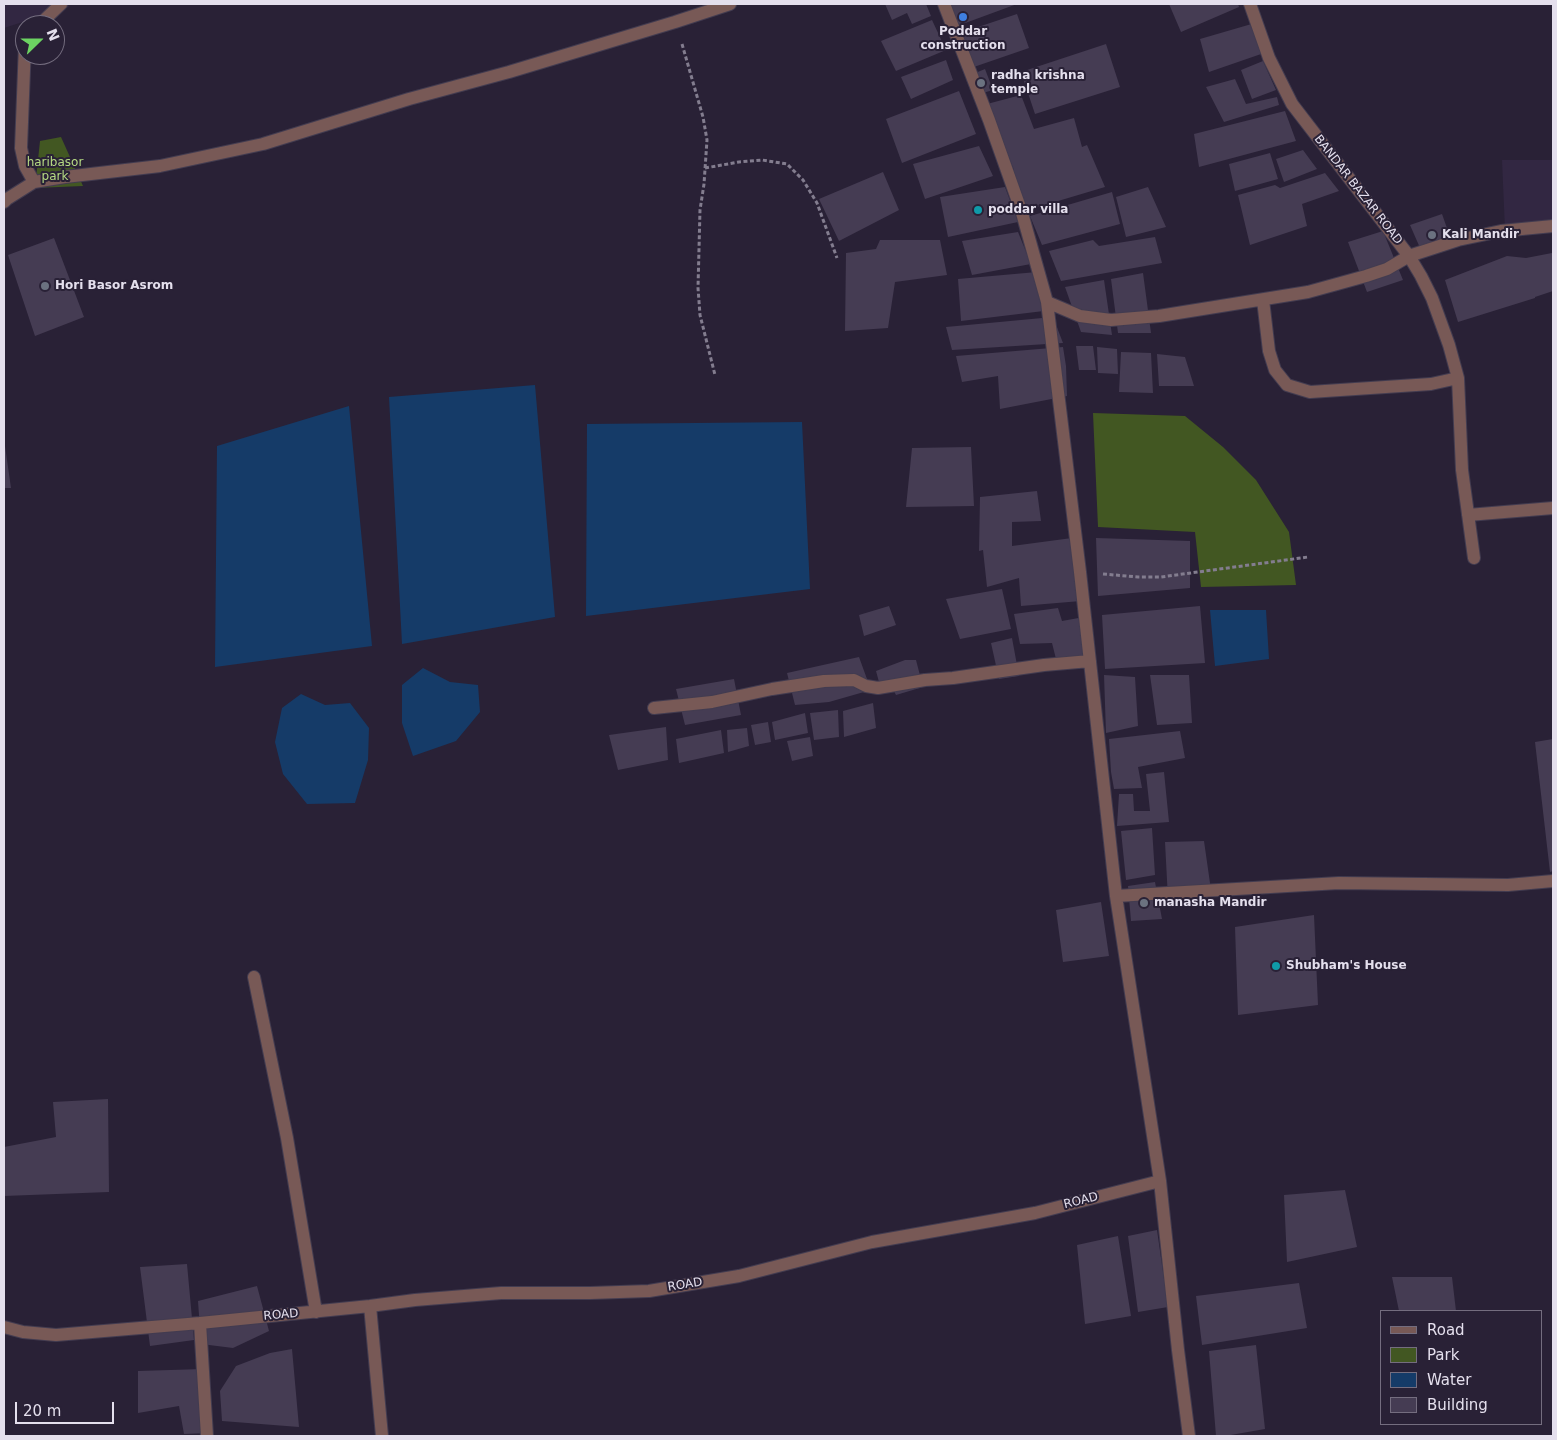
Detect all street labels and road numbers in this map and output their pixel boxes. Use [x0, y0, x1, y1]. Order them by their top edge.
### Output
street label: BANDAR BAZAR ROAD [1311, 132, 1405, 248]
street label: ROAD [1062, 1190, 1100, 1212]
street label: ROAD [667, 1275, 703, 1295]
street label: ROAD [263, 1306, 299, 1324]

